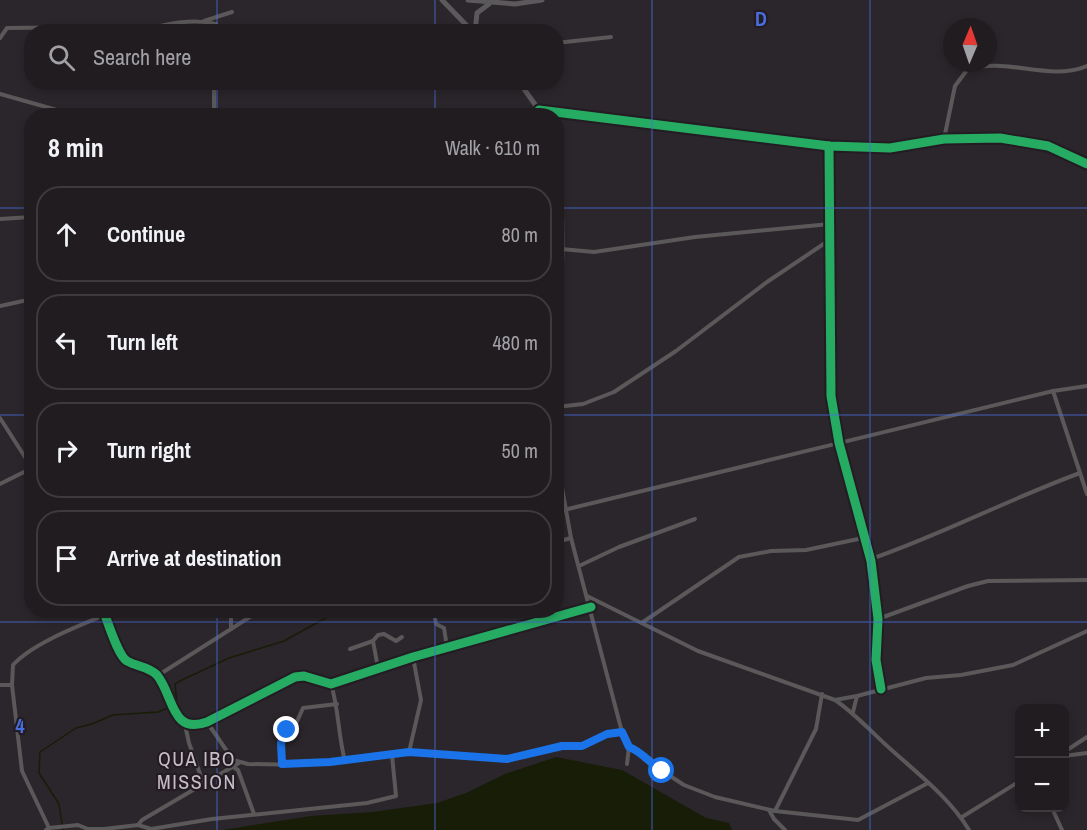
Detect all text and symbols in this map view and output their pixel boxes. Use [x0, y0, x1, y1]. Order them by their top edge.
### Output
text: D [755, 5, 767, 32]
north arrow [943, 18, 997, 72]
search box [24, 24, 564, 90]
icon: search [45, 41, 78, 74]
text: Search here [93, 42, 191, 72]
text: 8 min [48, 130, 104, 165]
text: Walk · 610 m [445, 134, 540, 161]
icon: ahead [50, 218, 83, 251]
text: Continue [107, 219, 185, 249]
text: 80 m [502, 221, 538, 248]
icon: left [50, 326, 83, 359]
text: Turn left [107, 327, 178, 357]
text: 480 m [492, 329, 538, 356]
icon: right [50, 434, 83, 467]
text: Turn right [107, 435, 191, 465]
text: 50 m [502, 437, 538, 464]
icon: arrive [50, 542, 83, 575]
text: Arrive at destination [107, 543, 281, 573]
map controls [1015, 704, 1069, 812]
button: + [1015, 704, 1069, 758]
text: 4 [15, 712, 25, 739]
route end [273, 716, 299, 742]
district label: QUA IBO MISSION [157, 745, 237, 795]
route start [648, 757, 674, 783]
button: − [1015, 758, 1069, 812]

